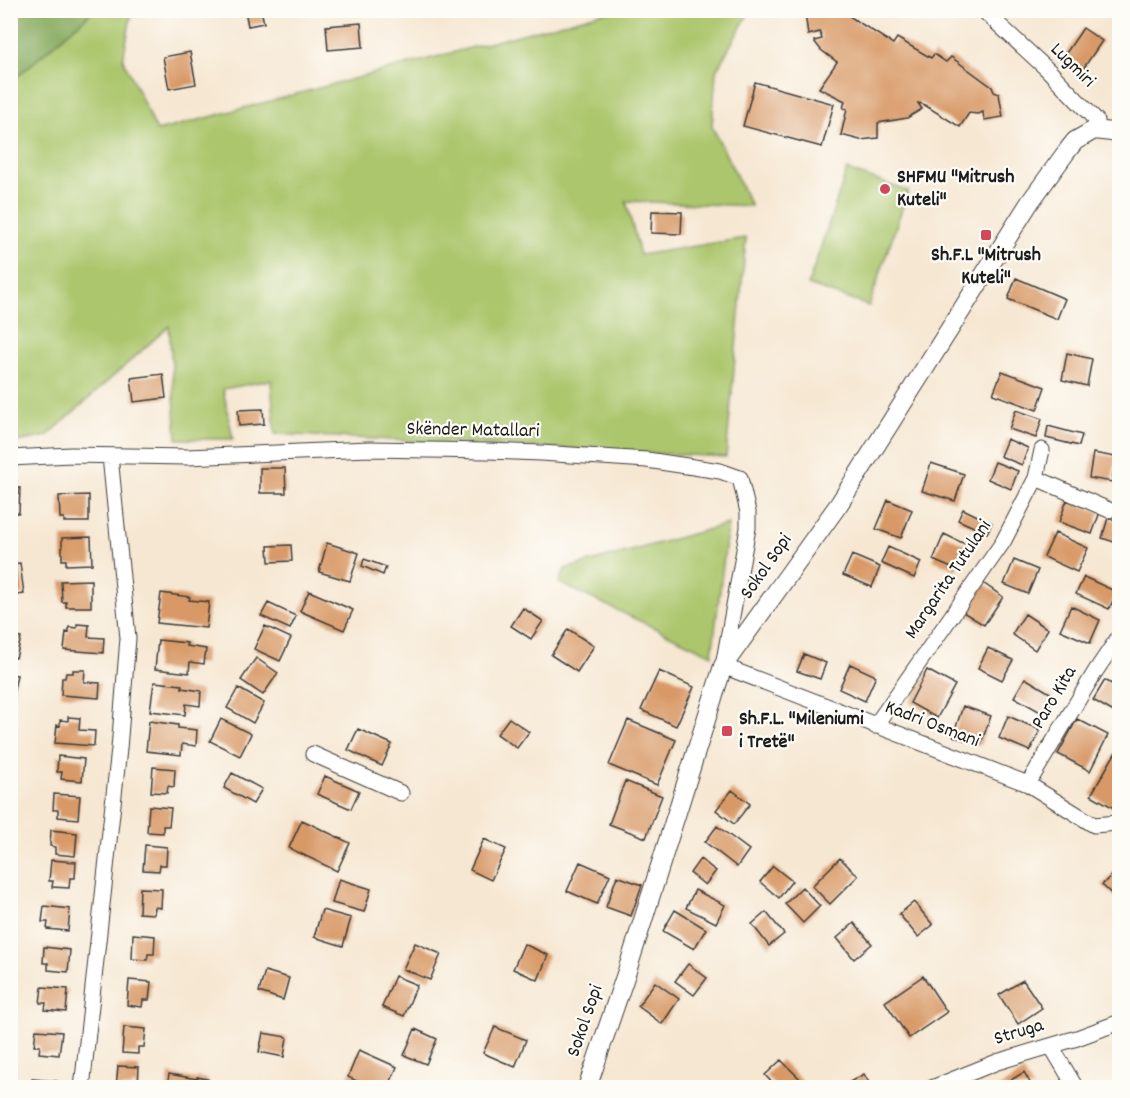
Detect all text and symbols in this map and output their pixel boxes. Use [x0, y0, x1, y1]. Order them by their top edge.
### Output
street label: Lugmiri [1043, 37, 1101, 95]
place label: SHFMU "Mitrush Kuteli" [897, 164, 1014, 215]
marker: SHFMU "Mitrush Kuteli" [878, 182, 892, 196]
marker: Sh.F.L "Mitrush Kuteli" [979, 228, 993, 242]
place label: Sh.F.L "Mitrush Kuteli" [931, 242, 1041, 293]
street label: Skënder Matallari [406, 416, 540, 446]
street label: Margarita Tutulani [899, 514, 1000, 645]
street label: Sokol Sopi [734, 528, 800, 606]
street label: Paro Kita [1025, 661, 1085, 735]
street label: Kadri Osmani [880, 694, 984, 756]
place label: Sh.F.L. "Mileniumi i Tretë" [739, 706, 864, 757]
marker: Sh.F.L. "Mileniumi i Tretë" [720, 724, 734, 738]
street label: Sokol Sopi [561, 981, 612, 1061]
street label: Struga [991, 1012, 1048, 1054]

